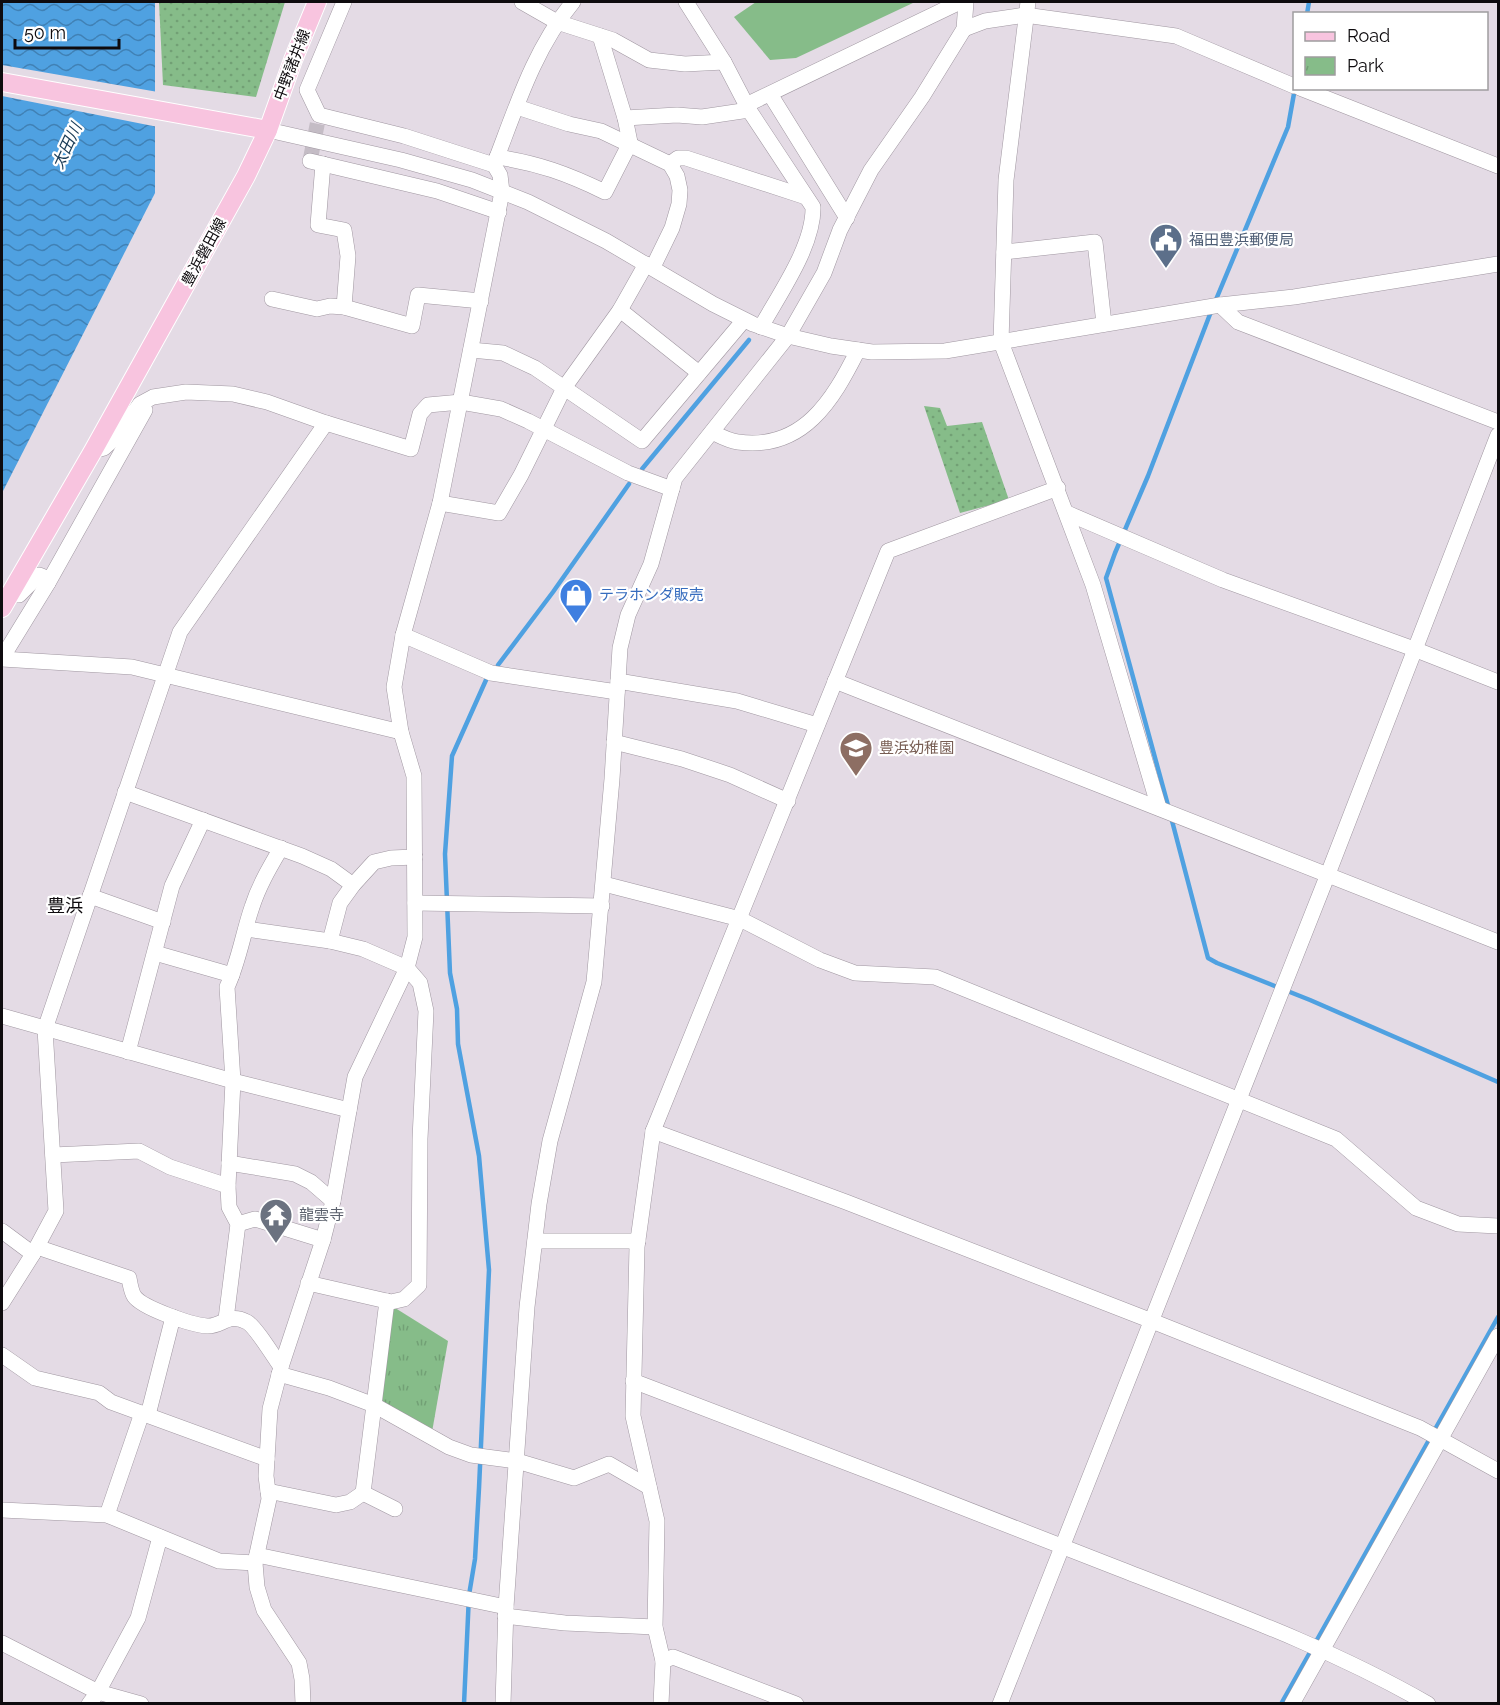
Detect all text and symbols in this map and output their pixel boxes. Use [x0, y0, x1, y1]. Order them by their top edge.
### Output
scale bar [15, 12, 118, 50]
legend [1293, 12, 1488, 90]
text: 50 m [24, 22, 66, 43]
text: Road [1347, 25, 1390, 46]
street label: 中野諸井線 [270, 27, 314, 103]
text: Park [1347, 55, 1384, 76]
water label: 太田川 [48, 118, 87, 172]
street label: 豊浜磐田線 [178, 215, 230, 289]
public building icon: 福田豊浜郵便局 [1148, 222, 1184, 269]
place label: 福田豊浜郵便局 [1189, 231, 1294, 249]
shop icon: テラホンダ販売 [558, 577, 594, 624]
place label: テラホンダ販売 [599, 586, 704, 604]
school or university icon: 豊浜幼稚園 [838, 730, 874, 777]
place label: 豊浜幼稚園 [879, 739, 954, 757]
district label: 豊浜 [47, 895, 83, 916]
temple icon: 龍雲寺 [258, 1197, 294, 1244]
place label: 龍雲寺 [299, 1206, 344, 1224]

